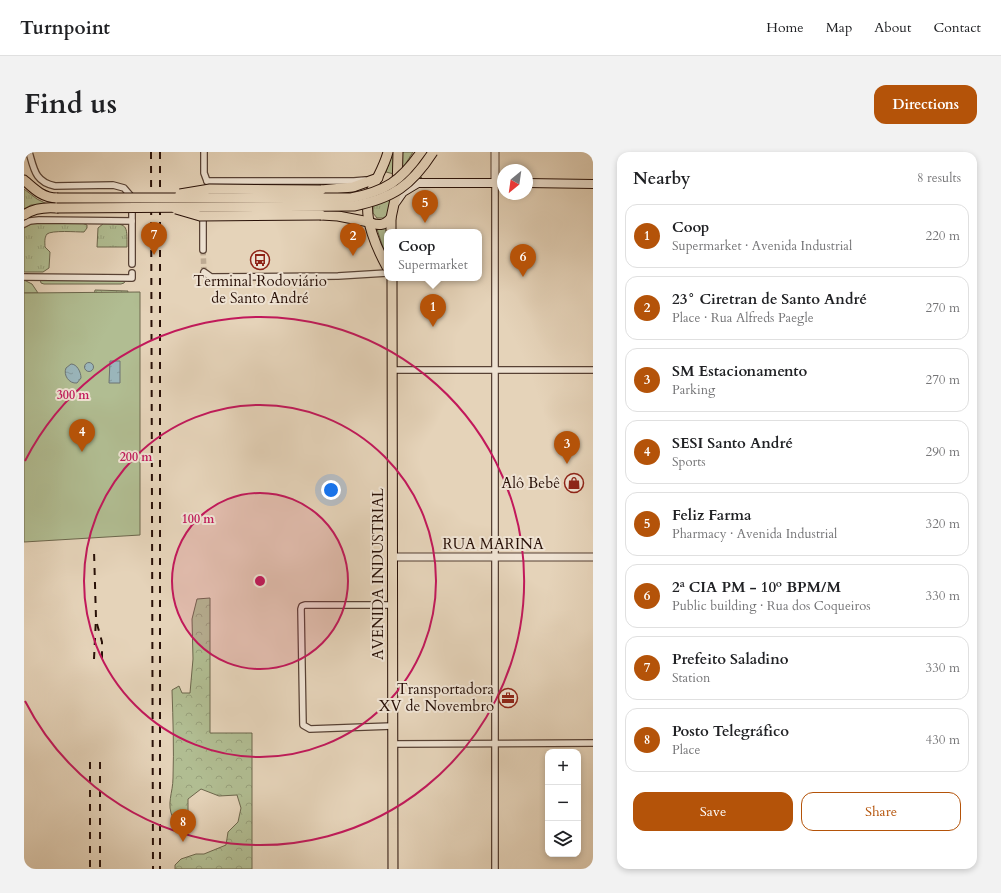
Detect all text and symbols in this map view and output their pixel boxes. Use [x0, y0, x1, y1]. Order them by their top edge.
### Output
text: Turnpoint [20, 15, 110, 41]
text: Home [766, 18, 804, 37]
text: Map [826, 18, 852, 37]
text: About [874, 18, 911, 37]
text: Contact [933, 18, 981, 37]
text: Find us [24, 85, 117, 123]
button: Directions [874, 85, 977, 124]
north arrow [497, 164, 533, 200]
text: Nearby [633, 167, 690, 190]
text: 8 results [917, 169, 961, 187]
pin: 5 [412, 190, 438, 223]
text: Coop [672, 217, 709, 237]
pin: 7 [141, 222, 167, 255]
pin: 2 [340, 223, 366, 256]
text: 1 [644, 227, 650, 245]
text: 220 m [926, 227, 960, 245]
popup [384, 229, 482, 281]
text: Coop [398, 236, 435, 256]
text: Supermarket · Avenida Industrial [672, 237, 852, 255]
pin: 6 [510, 244, 536, 277]
bus stop icon: Terminal Rodoviário de Santo André [249, 249, 271, 271]
text: Supermarket [398, 256, 468, 274]
place label: Terminal Rodoviário de Santo André [193, 271, 327, 308]
text: 23° Ciretran de Santo André [672, 289, 867, 309]
pin: 1 [420, 294, 446, 327]
text: 2 [644, 299, 650, 317]
text: 270 m [926, 299, 960, 317]
text: Place · Rua Alfreds Paegle [672, 309, 814, 327]
text: SM Estacionamento [672, 361, 807, 381]
text: 3 [644, 371, 650, 389]
text: 270 m [926, 371, 960, 389]
text: Parking [672, 381, 715, 399]
text: 300 m [57, 387, 90, 403]
pin: 4 [69, 419, 95, 452]
pin: 3 [554, 431, 580, 464]
text: SESI Santo André [672, 433, 793, 453]
text: 4 [644, 443, 650, 461]
text: 290 m [926, 443, 960, 461]
text: 200 m [120, 449, 153, 465]
text: Sports [672, 453, 706, 471]
shop icon: Alô Bebê [563, 472, 585, 494]
place label: Alô Bebê [502, 473, 560, 493]
your location [321, 480, 341, 500]
street label: AVENIDA INDUSTRIAL [368, 487, 388, 660]
text: Feliz Farma [672, 505, 751, 525]
text: 100 m [182, 511, 215, 527]
text: 5 [644, 515, 650, 533]
text: 320 m [926, 515, 960, 533]
text: Pharmacy · Avenida Industrial [672, 525, 837, 543]
street label: RUA MARINA [442, 534, 544, 554]
centre of rings [253, 574, 267, 588]
text: 2ª CIA PM - 10º BPM/M [672, 577, 841, 597]
text: 6 [644, 587, 650, 605]
text: 330 m [926, 587, 960, 605]
text: Public building · Rua dos Coqueiros [672, 597, 871, 615]
text: Prefeito Saladino [672, 649, 789, 669]
text: 7 [644, 659, 650, 677]
text: 330 m [926, 659, 960, 677]
text: Station [672, 669, 710, 687]
place label: Transportadora XV de Novembro [379, 679, 495, 716]
office icon: Transportadora XV de Novembro [497, 687, 519, 709]
text: Posto Telegráfico [672, 721, 789, 741]
text: 8 [644, 731, 650, 749]
text: 430 m [926, 731, 960, 749]
text: Place [672, 741, 700, 759]
map controls [545, 749, 581, 857]
button: + [545, 749, 581, 785]
button: − [545, 785, 581, 821]
button: Save [633, 792, 793, 831]
button: Share [801, 792, 961, 831]
pin: 8 [170, 809, 196, 842]
button: layers [545, 821, 581, 857]

